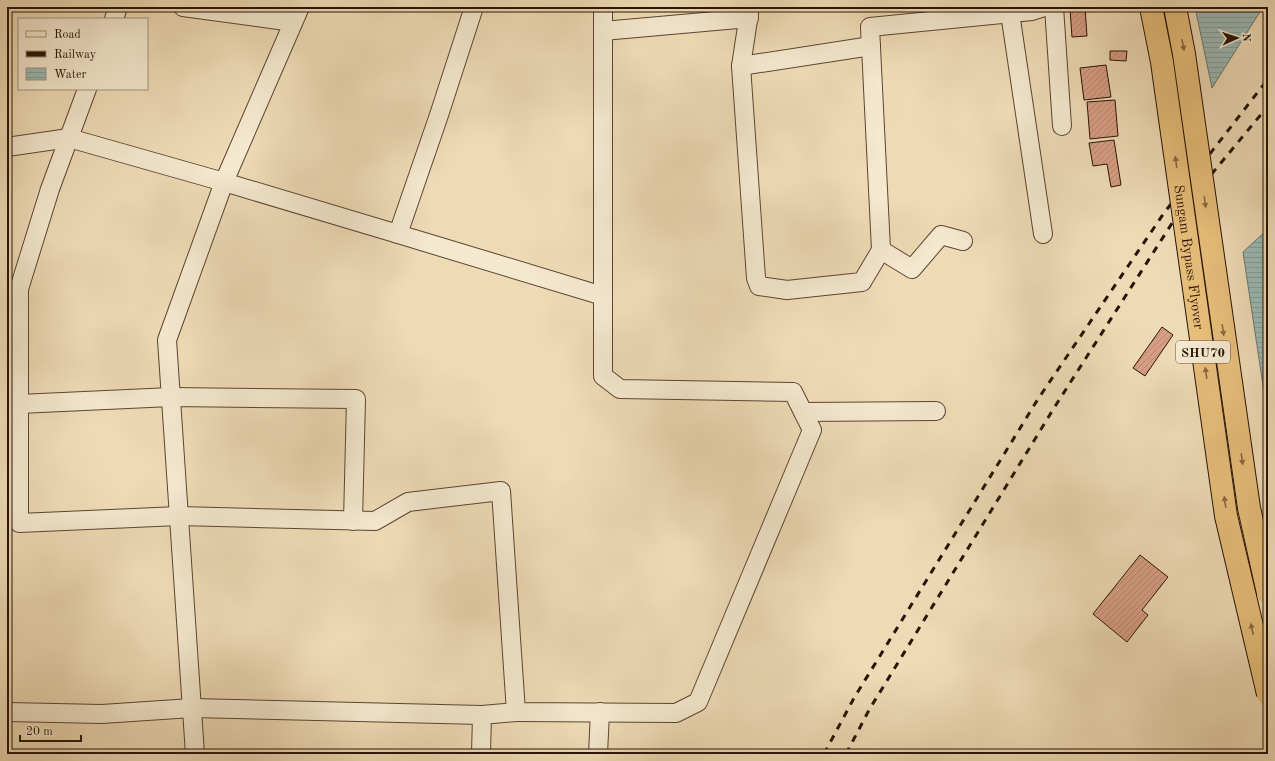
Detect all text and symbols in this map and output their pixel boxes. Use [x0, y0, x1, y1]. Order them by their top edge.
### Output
legend [18, 18, 148, 90]
north arrow [1217, 18, 1257, 58]
text: Road [54, 29, 81, 41]
text: N [1240, 33, 1251, 43]
one-way arrow [1180, 39, 1186, 51]
text: Railway [54, 49, 97, 61]
text: Water [54, 69, 87, 81]
one-way arrow [1173, 156, 1180, 168]
street label: Sungam Bypass Flyover [1171, 184, 1206, 331]
one-way arrow [1202, 196, 1208, 208]
one-way arrow [1220, 324, 1226, 336]
road number: SHU70 [1176, 341, 1230, 363]
one-way arrow [1203, 367, 1209, 380]
one-way arrow [1239, 453, 1245, 465]
one-way arrow [1221, 496, 1228, 508]
one-way arrow [1249, 623, 1255, 635]
scale bar [20, 717, 81, 743]
text: 20 m [26, 726, 53, 738]

